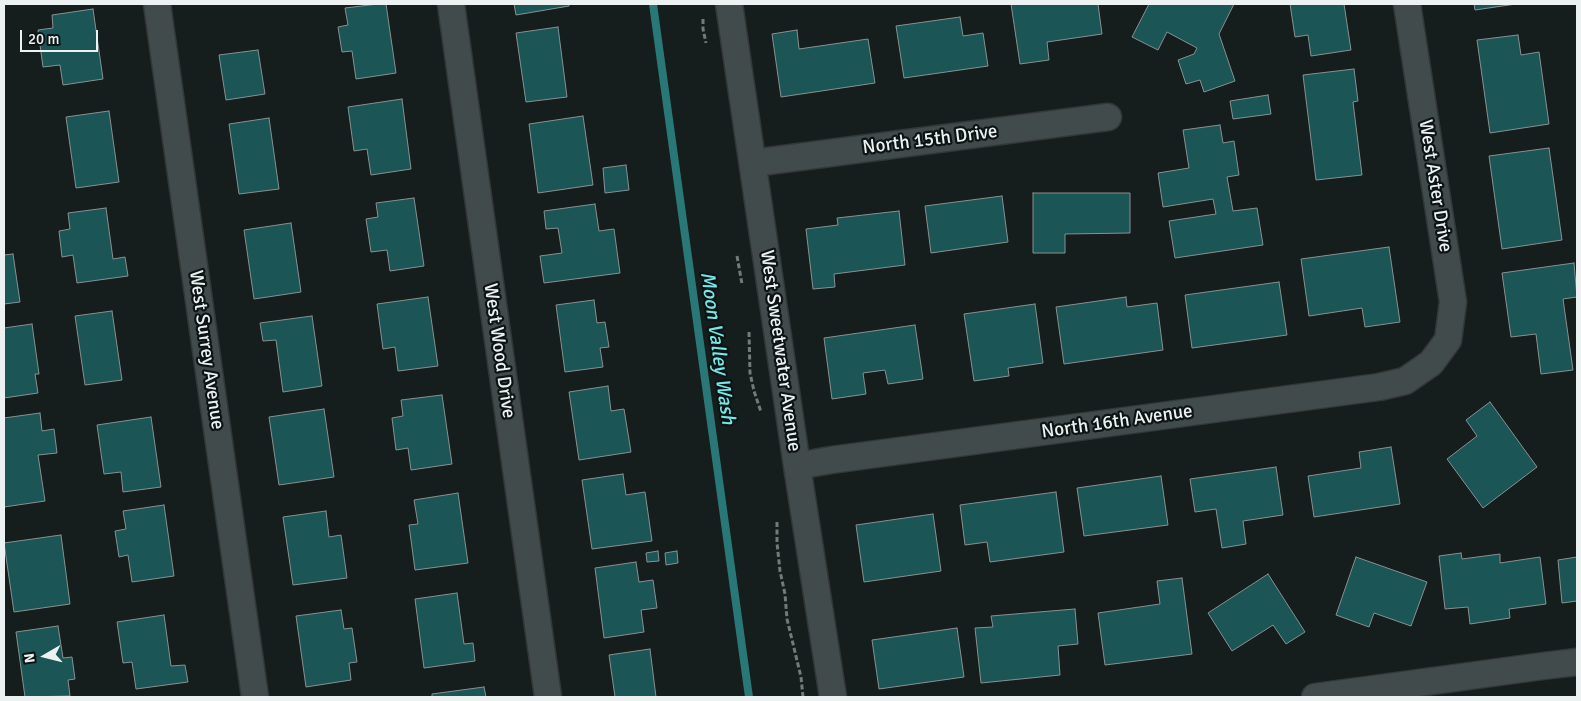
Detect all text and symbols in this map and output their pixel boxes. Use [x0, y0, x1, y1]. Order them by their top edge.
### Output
scale bar [22, 20, 100, 52]
text: 20 m [28, 30, 59, 48]
street label: West Aster Drive [1413, 118, 1457, 254]
street label: North 15th Drive [861, 120, 999, 160]
street label: West Sweetwater Avenue [755, 249, 805, 453]
street label: West Surrey Avenue [184, 269, 228, 431]
water label: Moon Valley Wash [694, 270, 740, 426]
street label: West Wood Drive [478, 282, 520, 420]
street label: North 16th Avenue [1040, 400, 1194, 444]
north arrow [20, 631, 70, 681]
text: N [21, 652, 39, 664]

